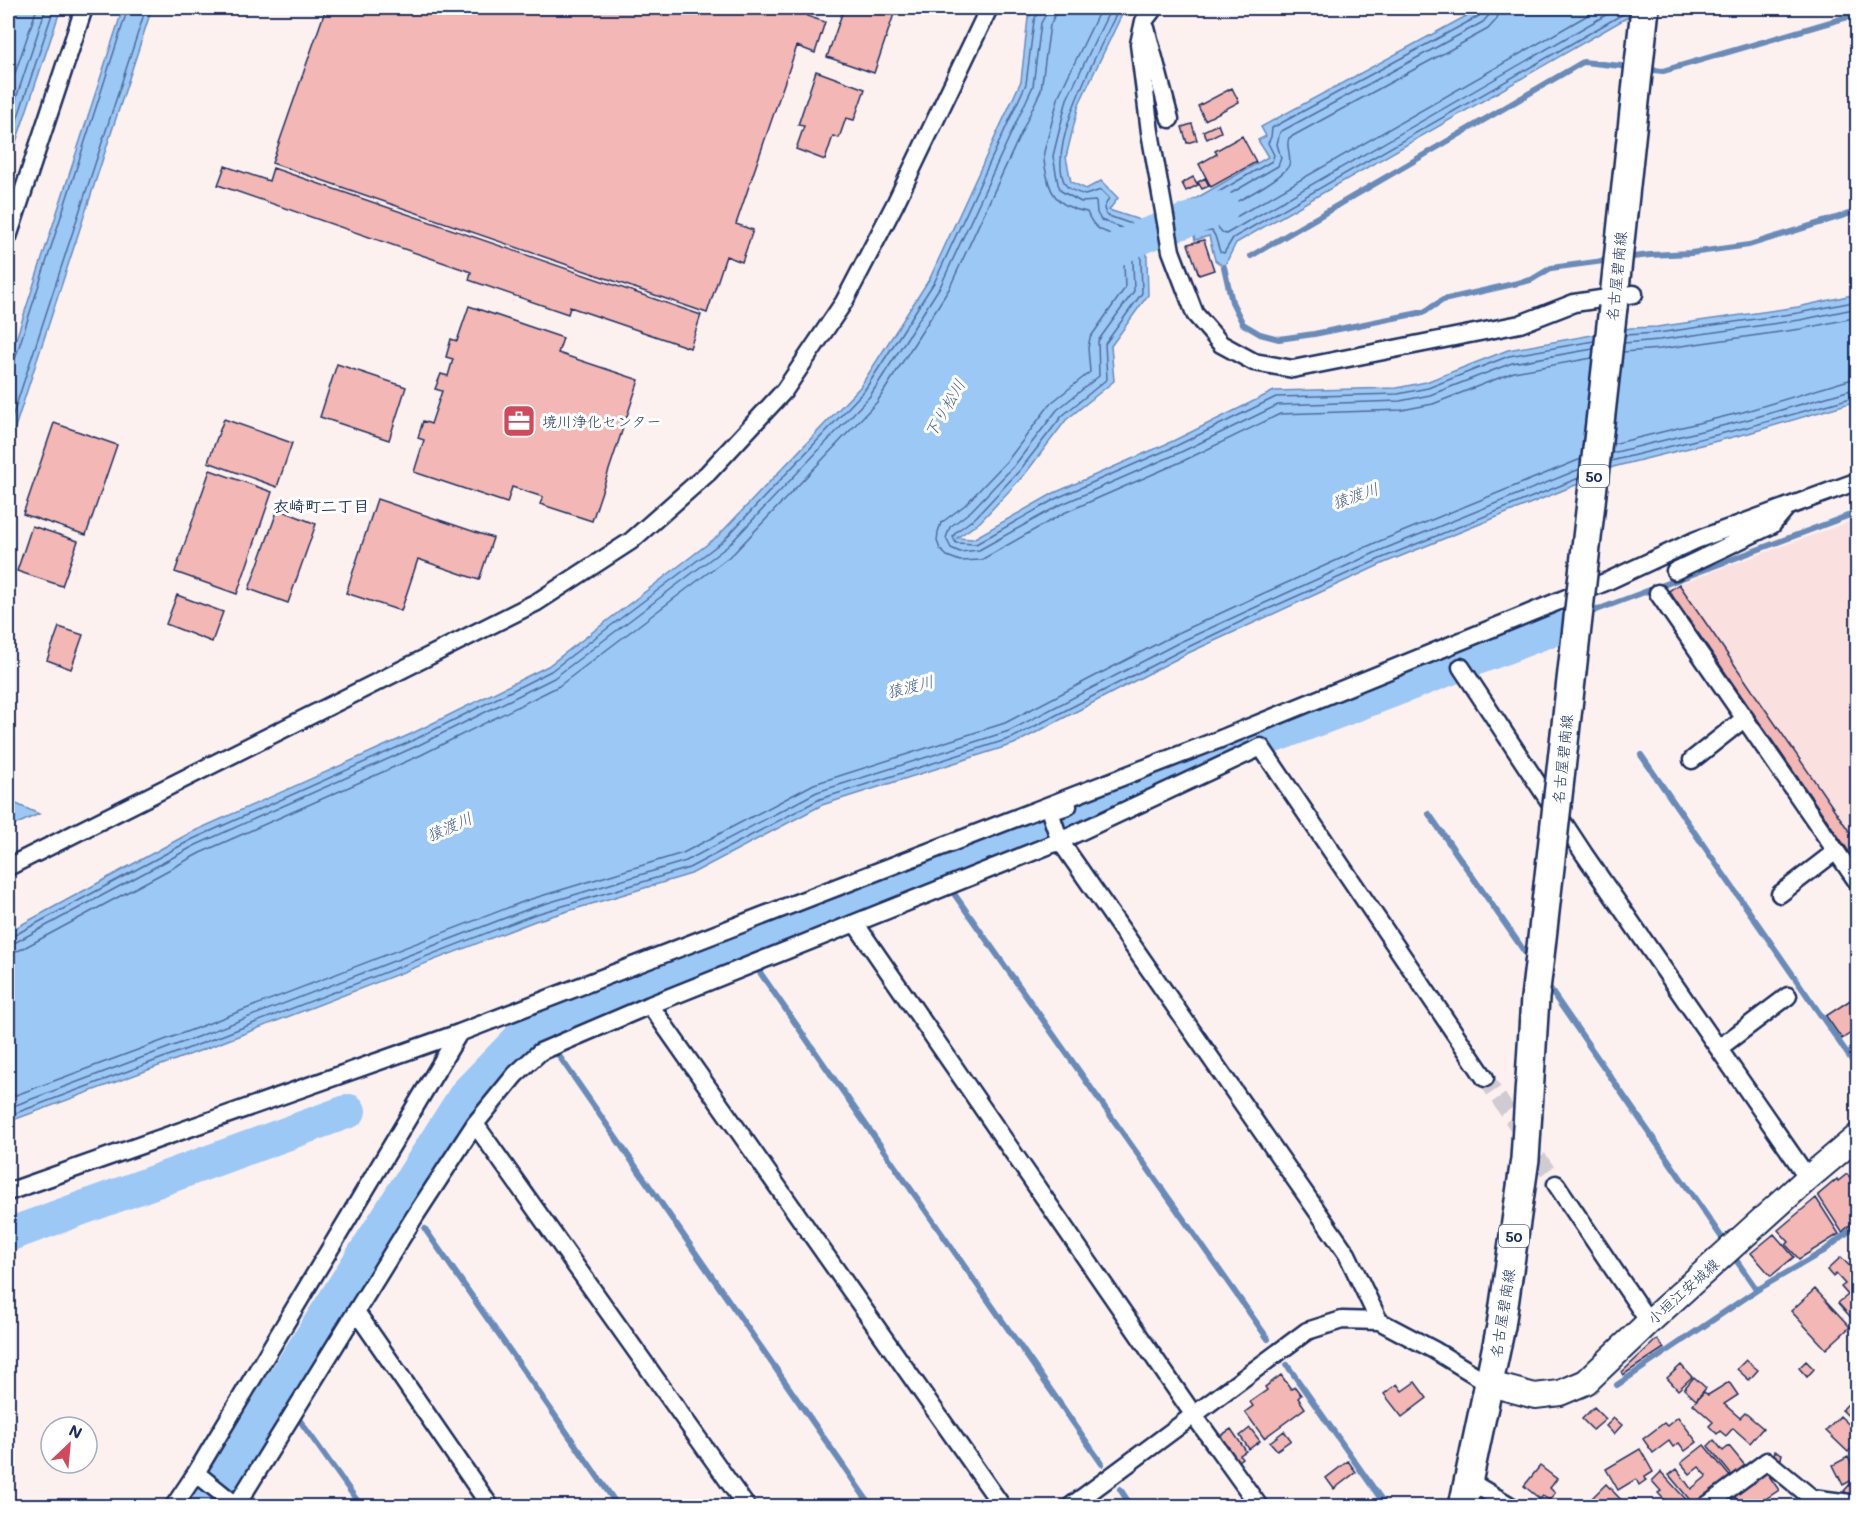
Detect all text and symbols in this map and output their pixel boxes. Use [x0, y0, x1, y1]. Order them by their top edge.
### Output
street label: 名古屋碧南線 [1601, 230, 1631, 322]
water label: 下り松川 [919, 375, 969, 441]
office icon: 境川浄化センター [501, 403, 537, 439]
place label: 境川浄化センター [542, 411, 661, 431]
road number: 50 [1579, 465, 1609, 487]
water label: 猿渡川 [1329, 477, 1381, 513]
district label: 衣崎町二丁目 [273, 495, 369, 516]
water label: 猿渡川 [884, 670, 936, 702]
street label: 名古屋碧南線 [1547, 713, 1577, 805]
water label: 猿渡川 [423, 807, 475, 845]
road number: 50 [1499, 1225, 1529, 1247]
street label: 小垣江安城線 [1643, 1253, 1723, 1329]
street label: 名古屋碧南線 [1485, 1267, 1519, 1359]
north arrow [39, 1415, 99, 1475]
text: N [66, 1419, 86, 1443]

